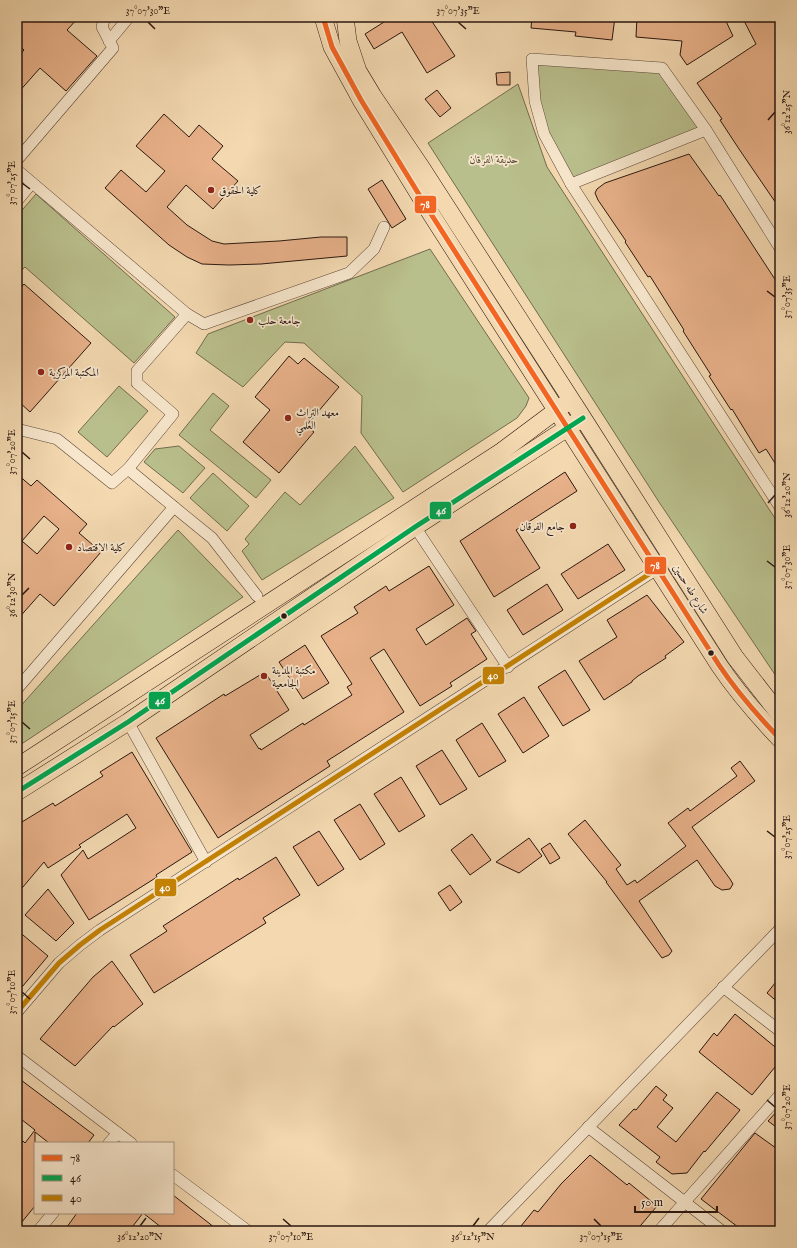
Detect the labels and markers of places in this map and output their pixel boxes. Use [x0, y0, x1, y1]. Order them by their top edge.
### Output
place label: كلية الحقوق [219, 184, 262, 198]
marker: كلية الحقوق [206, 185, 216, 195]
place label: جامعة حلب [258, 314, 301, 328]
marker: جامعة حلب [245, 315, 255, 325]
place label: المكتبة المركزية [49, 366, 99, 380]
marker: المكتبة المركزية [36, 367, 46, 377]
place label: معهد التراث العلمي [296, 406, 339, 436]
marker: معهد التراث العلمي [283, 413, 293, 423]
place label: جامع الفرقان [519, 520, 565, 536]
marker: جامع الفرقان [568, 521, 578, 531]
place label: كلية الاقتصاد [77, 541, 126, 555]
marker: كلية الاقتصاد [64, 542, 74, 552]
unlabelled marker [279, 611, 289, 621]
unlabelled marker [706, 648, 716, 658]
place label: مكتبة المدينة الجامعية [272, 664, 315, 691]
marker: مكتبة المدينة الجامعية [259, 671, 269, 681]

